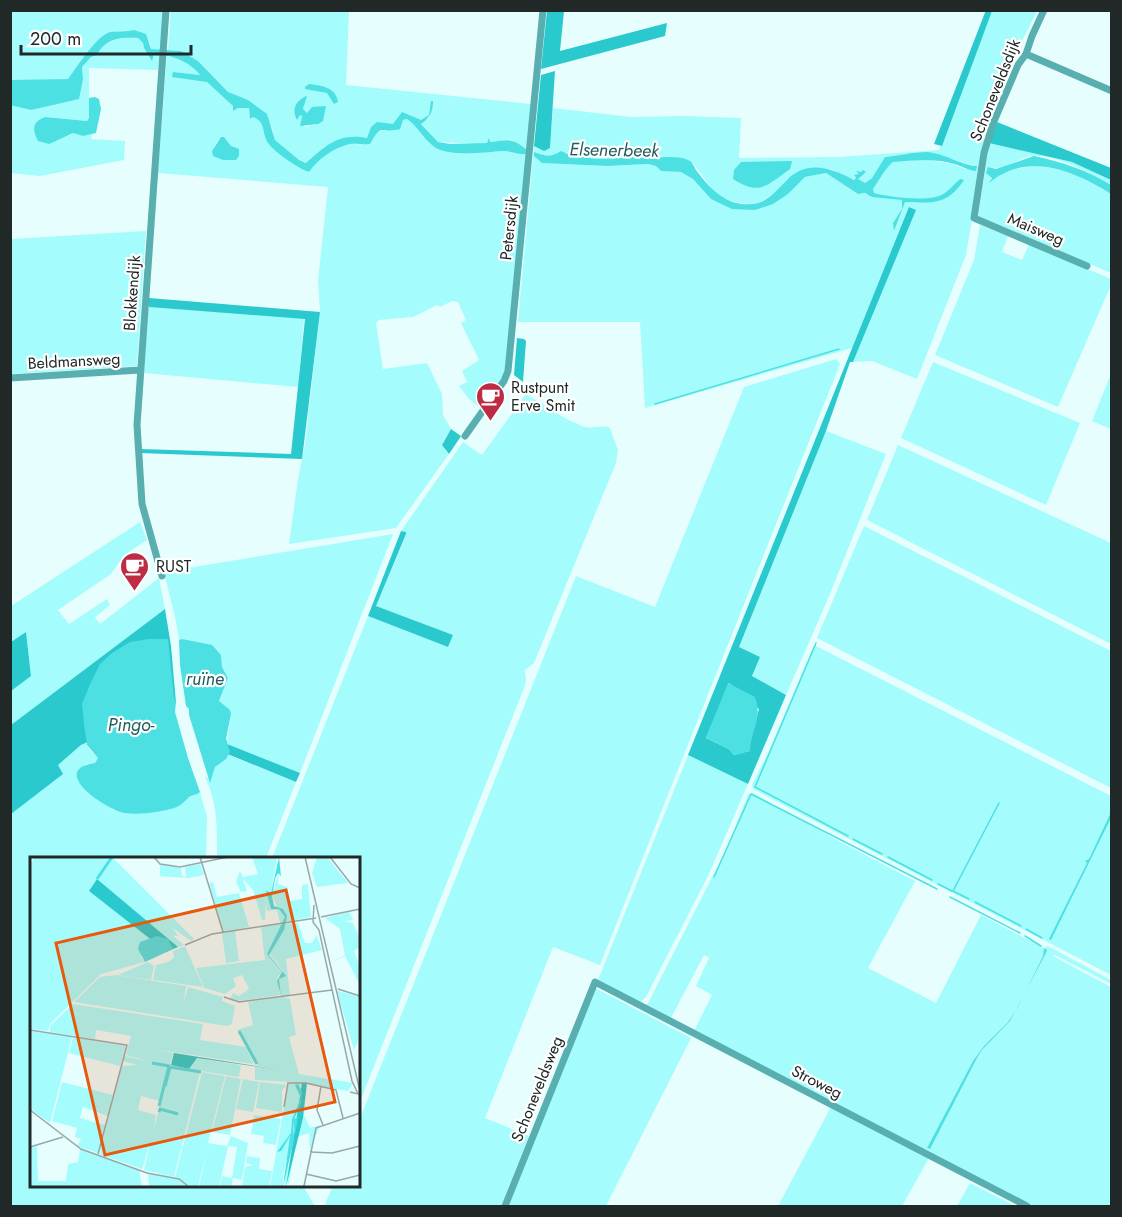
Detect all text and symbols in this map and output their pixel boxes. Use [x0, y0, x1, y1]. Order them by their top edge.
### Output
scale bar [21, 18, 190, 56]
text: 200 m [30, 26, 81, 52]
street label: Schoneveldsdijk [964, 34, 1026, 145]
water label: Elsenerbeek [569, 136, 660, 164]
street label: Petersdijk [494, 194, 524, 261]
street label: Maisweg [1004, 207, 1068, 251]
street label: Blokkendijk [118, 253, 146, 332]
street label: Beldmansweg [27, 347, 121, 375]
place label: Rustpunt Erve Smit [511, 376, 575, 417]
cafe icon: Rustpunt Erve Smit [474, 380, 506, 422]
cafe icon: RUST [119, 550, 151, 592]
place label: RUST [156, 555, 192, 578]
water label: ruïne [186, 666, 224, 692]
water label: Pingo- [108, 712, 155, 738]
inset map [30, 857, 360, 1187]
street label: Schoneveldsweg [505, 1033, 569, 1145]
street label: Stroweg [788, 1059, 846, 1105]

